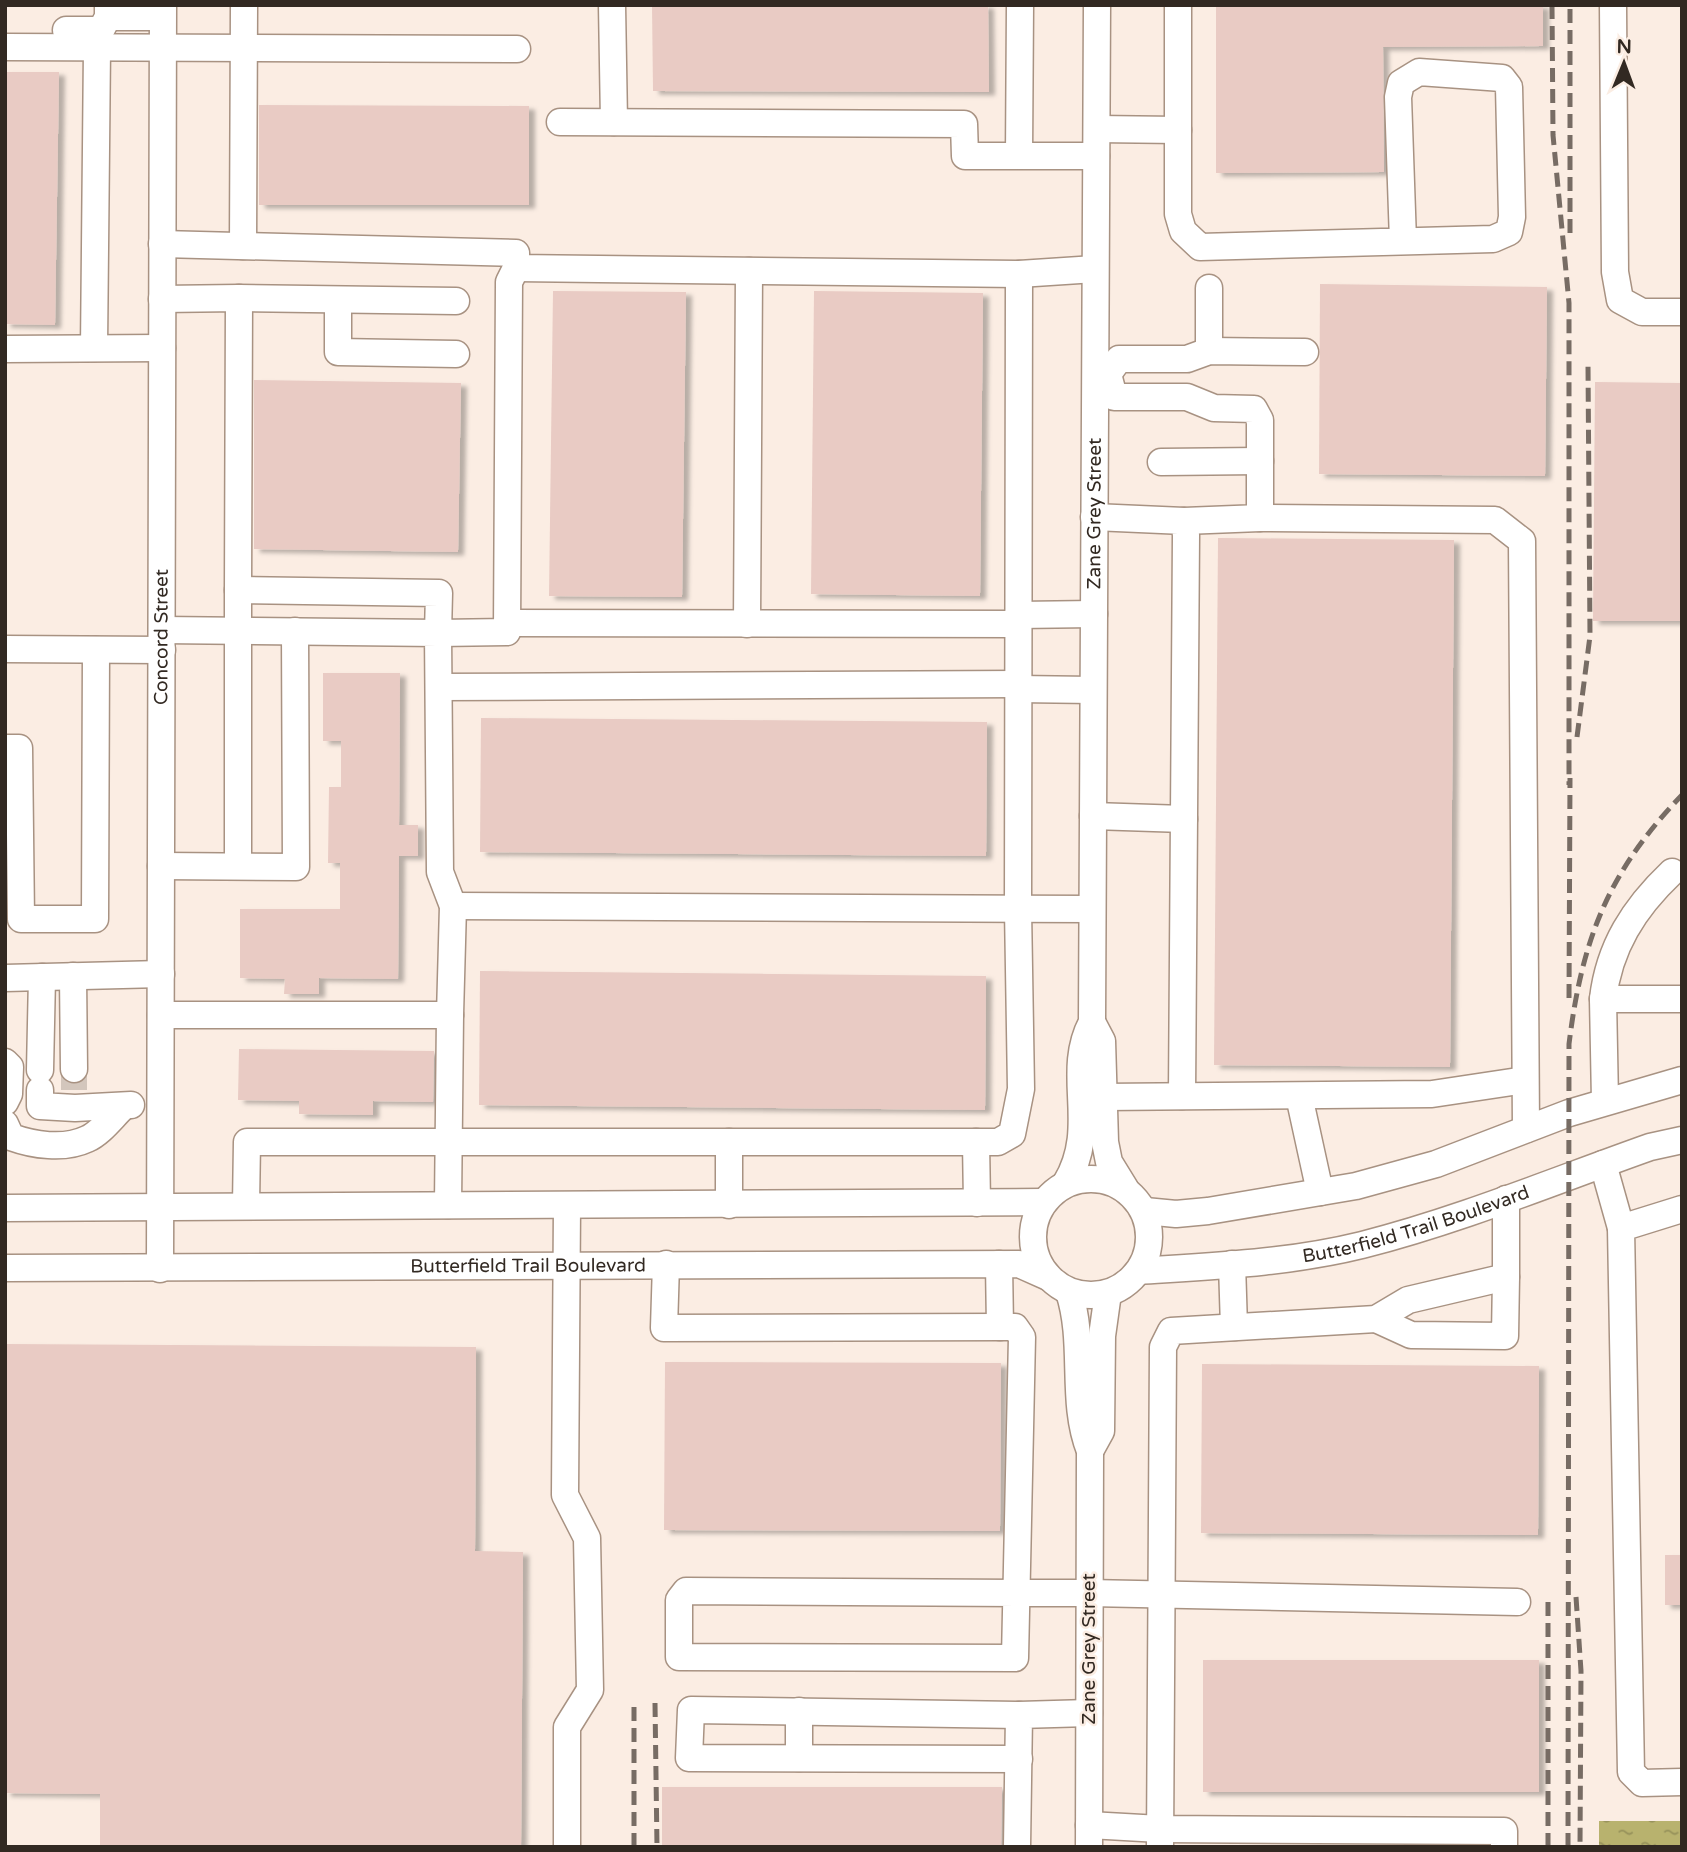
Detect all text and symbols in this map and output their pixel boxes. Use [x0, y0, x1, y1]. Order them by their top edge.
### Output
north arrow [1589, 28, 1659, 98]
text: N [1616, 36, 1632, 58]
street label: Zane Grey Street [1083, 438, 1106, 590]
street label: Concord Street [150, 569, 173, 705]
street label: Butterfield Trail Boulevard [1301, 1181, 1532, 1268]
street label: Butterfield Trail Boulevard [410, 1254, 646, 1277]
street label: Zane Grey Street [1078, 1573, 1100, 1725]

